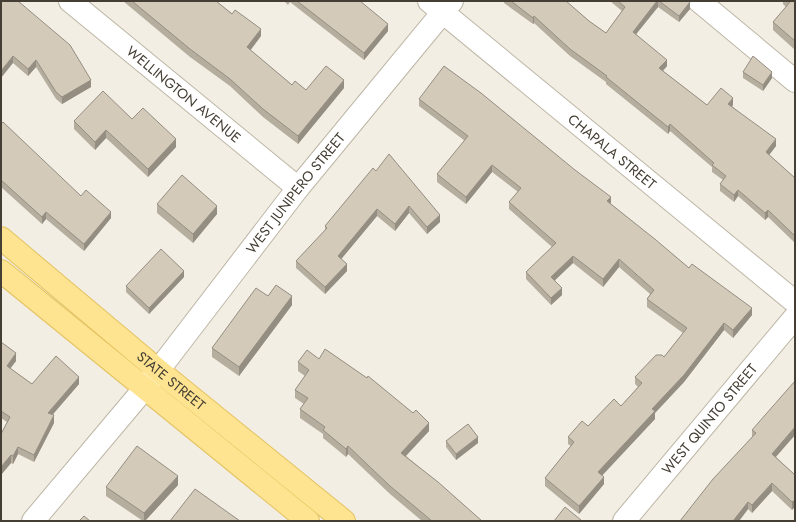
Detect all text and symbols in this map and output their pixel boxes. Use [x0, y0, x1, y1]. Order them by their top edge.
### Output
street label: WELLINGTON AVENUE [122, 41, 245, 147]
street label: CHAPALA STREET [564, 109, 661, 194]
street label: WEST JUNIPERO STREET [241, 128, 350, 258]
street label: STATE STREET [132, 346, 210, 415]
street label: WEST QUINTO STREET [657, 359, 762, 479]

